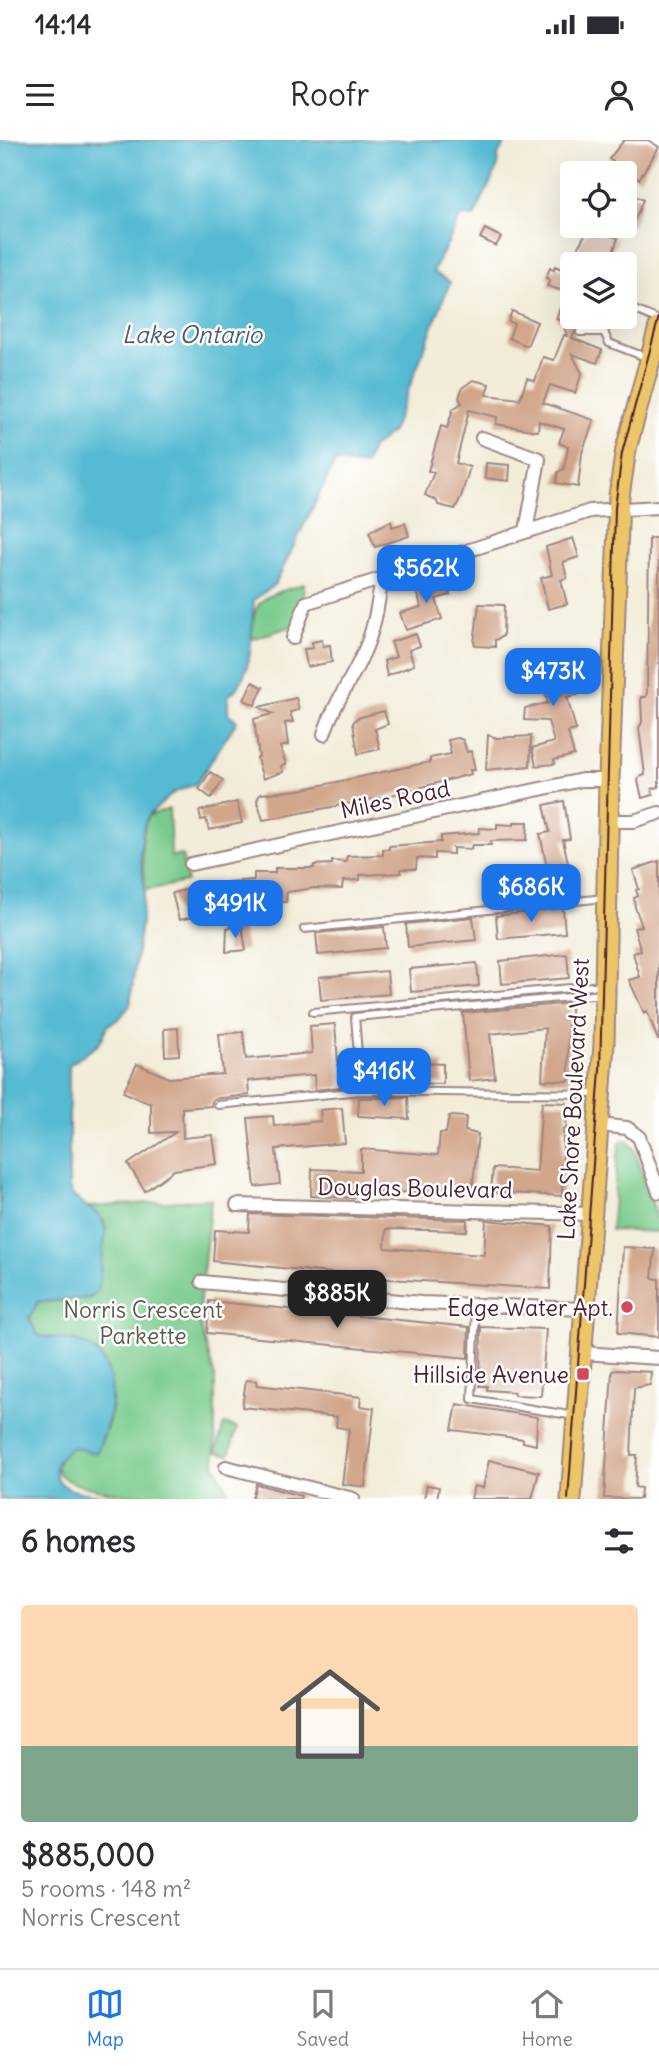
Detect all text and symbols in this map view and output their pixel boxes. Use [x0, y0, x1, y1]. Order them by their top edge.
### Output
text: 14:14 [35, 8, 92, 41]
text: Roofr [290, 74, 369, 115]
icon: menu [21, 76, 59, 114]
icon: person [600, 76, 638, 114]
map controls [560, 161, 637, 329]
button: locate [560, 161, 637, 238]
button: layers [560, 252, 637, 329]
water label: Lake Ontario [122, 319, 264, 349]
pin: $562K [377, 546, 475, 605]
text: $562K [393, 553, 459, 582]
pin: $473K [504, 648, 602, 708]
text: $473K [521, 656, 585, 685]
street label: Miles Road [338, 773, 452, 825]
pin: $686K [482, 864, 580, 924]
text: $686K [498, 872, 564, 901]
pin: $491K [186, 880, 284, 940]
text: $491K [204, 888, 266, 917]
street label: Lake Shore Boulevard West [551, 957, 595, 1241]
pin: $416K [335, 1048, 433, 1108]
text: $416K [353, 1056, 415, 1085]
street label: Douglas Boulevard [317, 1172, 513, 1204]
pin: $885K [288, 1270, 386, 1330]
text: $885K [304, 1278, 370, 1307]
place label: Edge Water Apt. [447, 1293, 613, 1322]
park label: Norris Crescent Parkette [63, 1295, 223, 1350]
marker: Edge Water Apt. [619, 1299, 635, 1315]
place label: Hillside Avenue [413, 1360, 569, 1389]
marker: Hillside Avenue [575, 1366, 591, 1382]
text: 6 homes [21, 1522, 136, 1560]
icon: filters [600, 1522, 638, 1560]
icon: home [267, 1651, 393, 1777]
text: $885,000 [21, 1836, 155, 1874]
text: 5 rooms · 148 m² [21, 1874, 191, 1903]
text: Norris Crescent [21, 1903, 181, 1932]
tab: Map [86, 1985, 124, 2051]
tab: Saved [297, 1985, 349, 2051]
tab: Home [521, 1985, 573, 2051]

